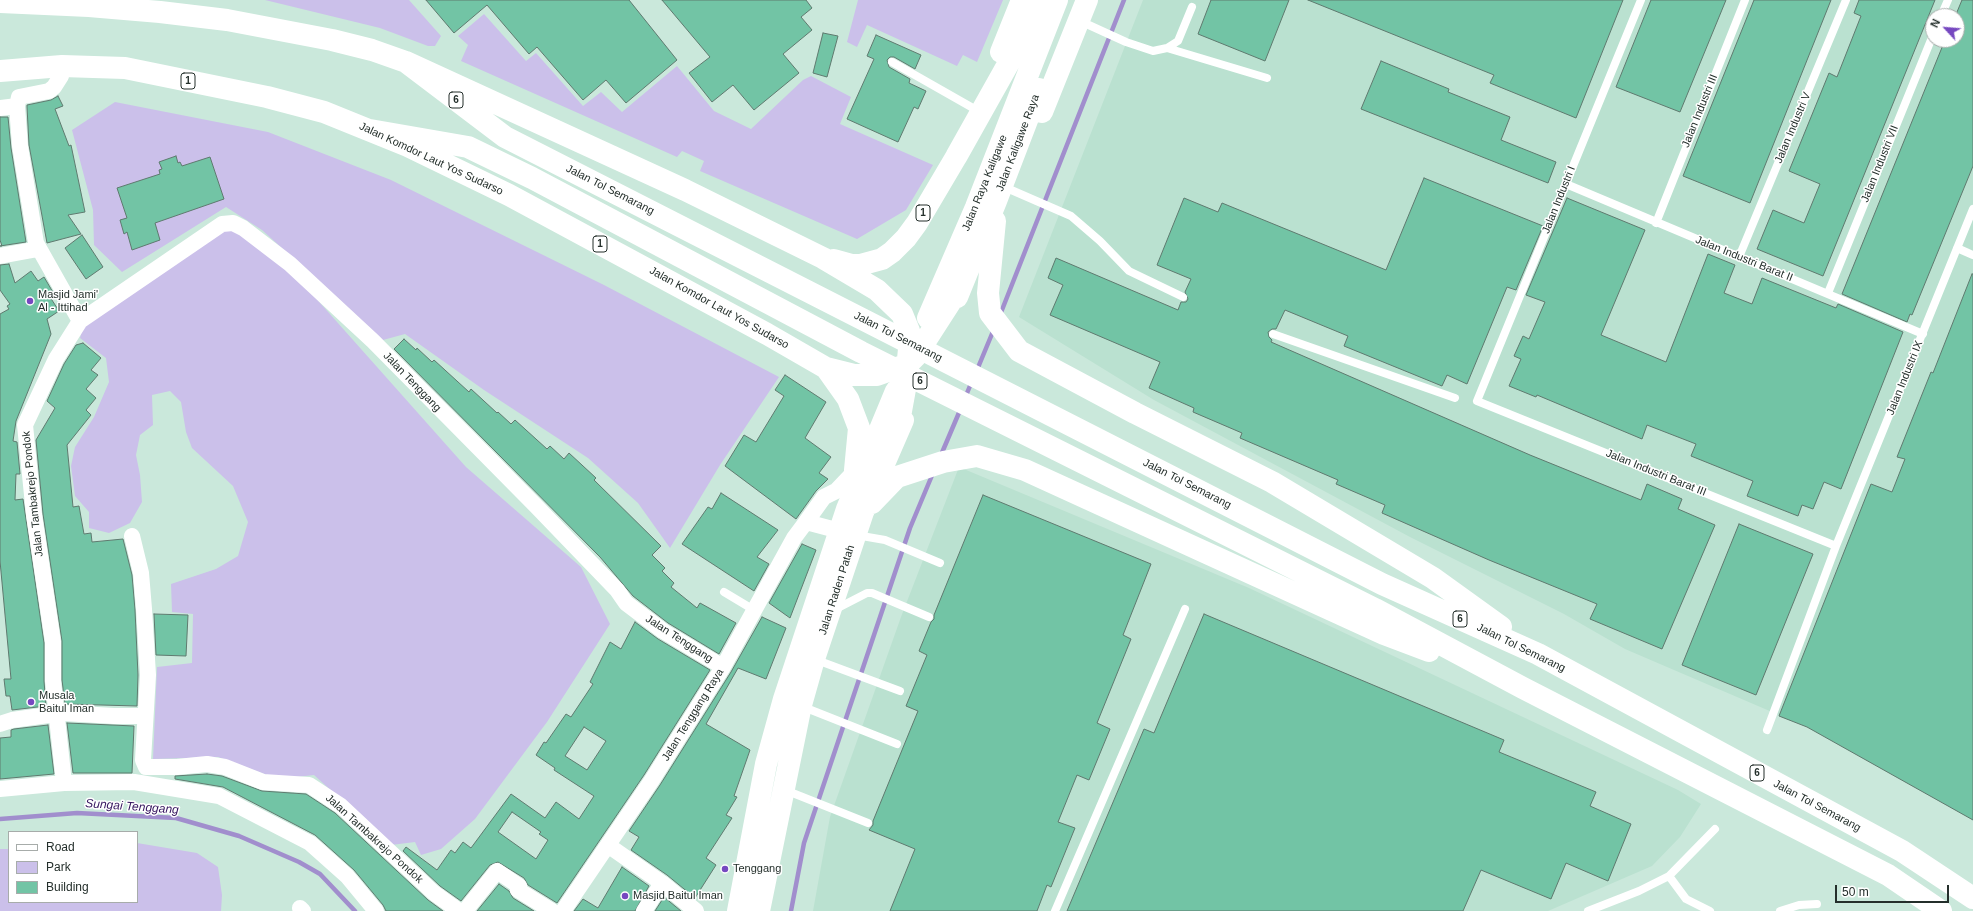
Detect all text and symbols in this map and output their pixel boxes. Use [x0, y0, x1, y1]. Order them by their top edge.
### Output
north arrow [1925, 8, 1965, 48]
text: N [1928, 17, 1942, 29]
road number: 1 [181, 73, 195, 89]
street label: Jalan Industri III [1679, 73, 1721, 149]
street label: Jalan Industri V [1772, 91, 1814, 165]
road number: 6 [449, 92, 463, 108]
street label: Jalan Kaligawe Raya [993, 93, 1043, 193]
street label: Jalan Komdor Laut Yos Sudarso [357, 120, 505, 198]
street label: Jalan Industri VII [1859, 124, 1901, 204]
street label: Jalan Raya Kaligawe [960, 133, 1010, 233]
street label: Jalan Tol Semarang [564, 162, 656, 218]
street label: Jalan Industri I [1539, 164, 1579, 236]
road number: 1 [916, 205, 930, 221]
street label: Jalan Industri Barat II [1693, 233, 1795, 285]
road number: 1 [593, 236, 607, 252]
street label: Jalan Komdor Laut Yos Sudarso [647, 264, 791, 352]
place label: Masjid Jami' Al - Ittihad [38, 288, 98, 314]
marker: Masjid Jami' Al - Ittihad [25, 296, 35, 306]
street label: Jalan Tol Semarang [852, 309, 944, 365]
street label: Jalan Industri IX [1884, 339, 1926, 417]
street label: Jalan Tenggang [380, 349, 444, 415]
road number: 6 [913, 373, 927, 389]
street label: Jalan Tambakrejo Pondok [20, 430, 46, 558]
street label: Jalan Industri Barat III [1604, 447, 1708, 499]
street label: Jalan Tol Semarang [1141, 456, 1233, 512]
street label: Jalan Raden Patah [816, 543, 858, 637]
road number: 6 [1453, 611, 1467, 627]
street label: Jalan Tenggang [643, 612, 715, 666]
street label: Jalan Tol Semarang [1474, 621, 1568, 675]
street label: Jalan Tenggang Raya [659, 666, 727, 764]
place label: Musala Baitul Iman [39, 689, 94, 715]
marker: Musala Baitul Iman [26, 697, 36, 707]
road number: 6 [1750, 765, 1764, 781]
street label: Jalan Tol Semarang [1771, 777, 1863, 835]
street label: Jalan Tambakrejo Pondok [323, 792, 425, 886]
water label: Sungai Tenggang [85, 797, 179, 817]
legend [8, 831, 138, 903]
text: Road [46, 840, 75, 854]
text: Park [46, 860, 71, 874]
place label: Tenggang [733, 862, 781, 876]
marker: Tenggang [720, 864, 730, 874]
scale bar [1837, 877, 1951, 903]
text: Building [46, 880, 89, 894]
text: 50 m [1842, 885, 1869, 899]
place label: Masjid Baitul Iman [633, 889, 723, 903]
marker: Masjid Baitul Iman [620, 891, 630, 901]

